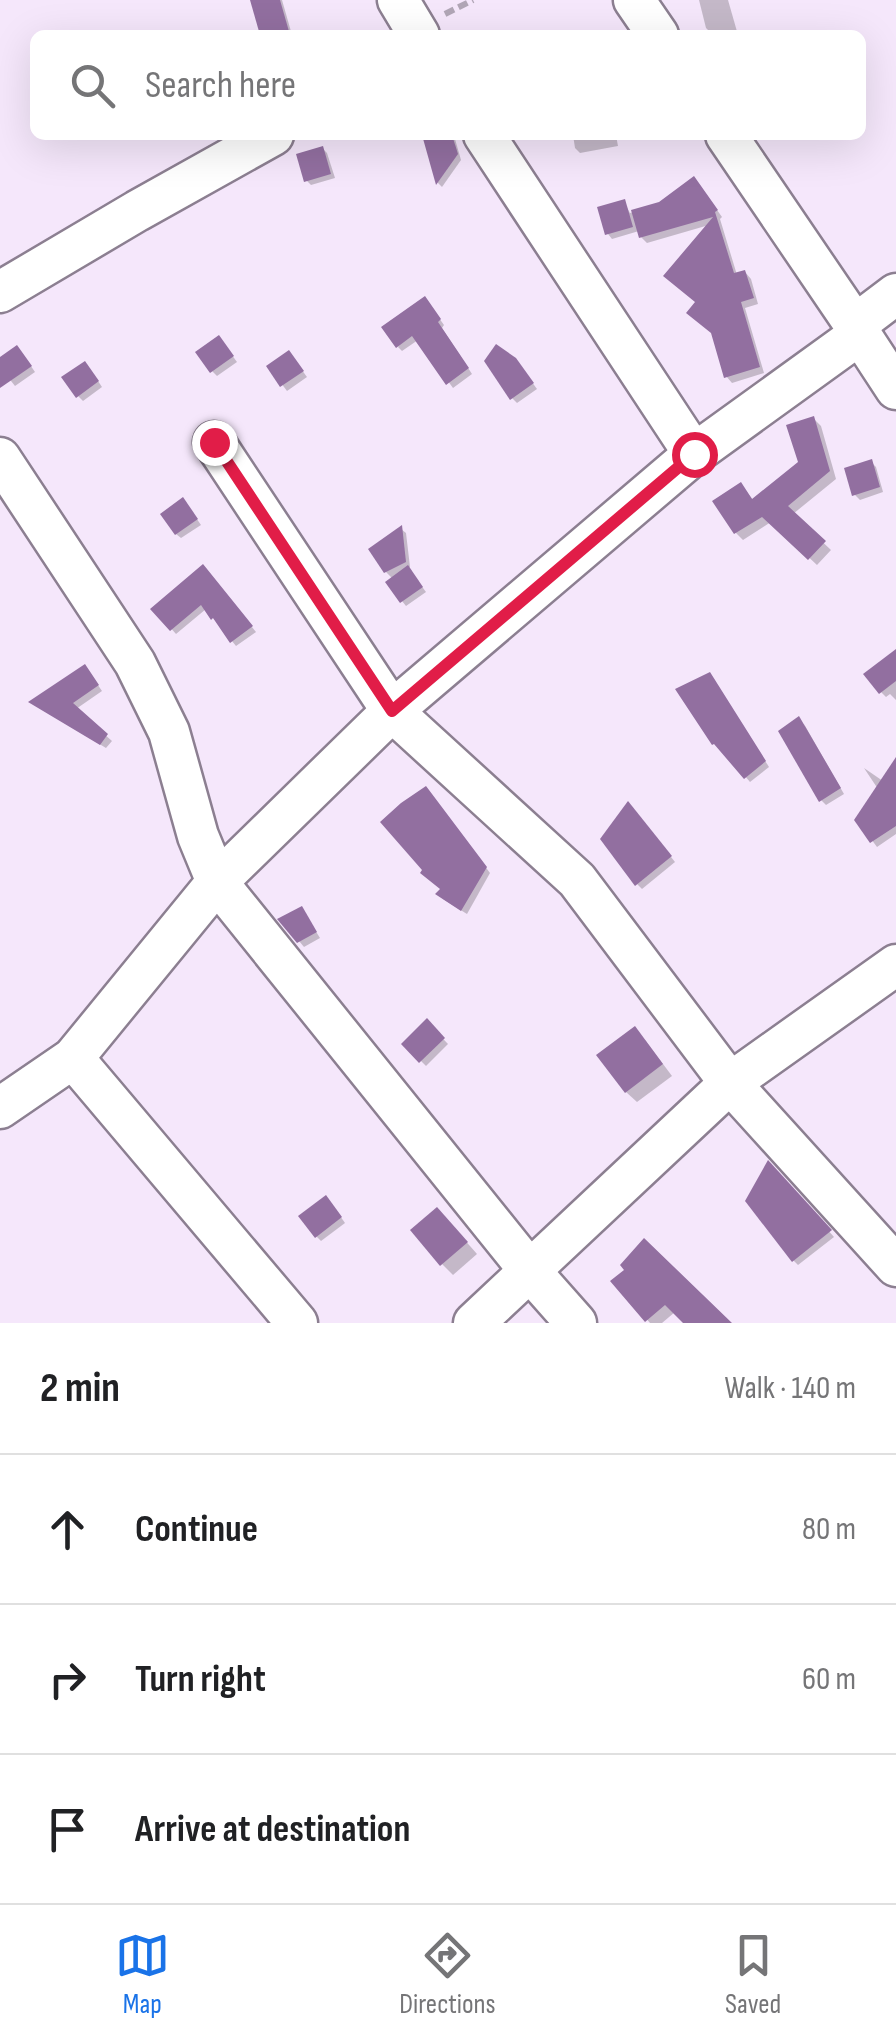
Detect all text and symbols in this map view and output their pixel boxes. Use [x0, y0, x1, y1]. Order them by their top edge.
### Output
search box [30, 30, 866, 140]
icon: search [65, 58, 120, 113]
text: Search here [145, 63, 296, 108]
route end [192, 420, 238, 466]
route start [672, 432, 718, 478]
text: 2 min [40, 1363, 120, 1414]
text: Walk · 140 m [725, 1369, 856, 1408]
icon: ahead [40, 1502, 95, 1557]
text: Continue [135, 1507, 258, 1552]
text: 80 m [802, 1510, 856, 1549]
icon: right [40, 1652, 95, 1707]
text: Turn right [135, 1657, 266, 1702]
text: 60 m [802, 1660, 856, 1699]
icon: arrive [40, 1802, 95, 1857]
text: Arrive at destination [135, 1807, 410, 1852]
tab: Map [115, 1928, 170, 2021]
tab: Directions [399, 1928, 496, 2021]
tab: Saved [725, 1928, 781, 2021]

